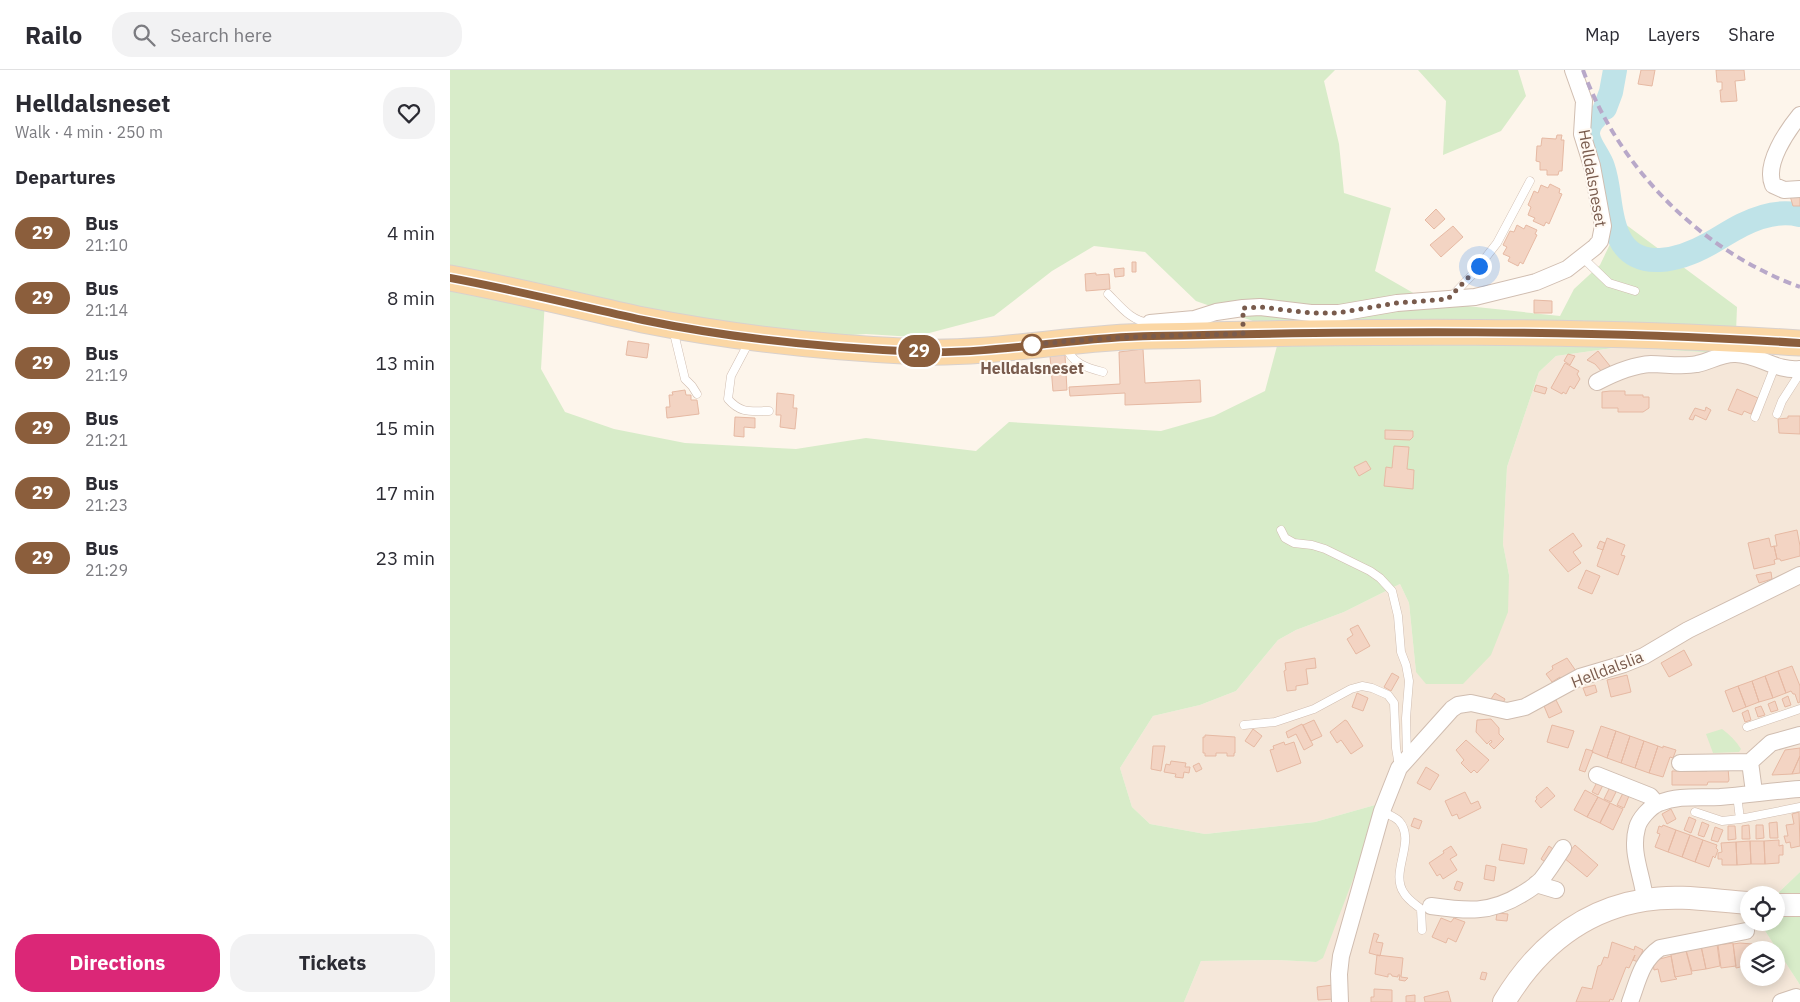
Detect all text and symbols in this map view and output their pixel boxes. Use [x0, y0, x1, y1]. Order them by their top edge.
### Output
search box [112, 12, 462, 57]
text: Railo [25, 19, 82, 51]
icon: search [130, 21, 158, 49]
text: Search here [170, 23, 272, 47]
text: Map [1585, 23, 1620, 46]
text: Layers [1648, 23, 1700, 46]
text: Share [1728, 23, 1775, 46]
text: Helldalsneset [15, 87, 170, 119]
button: heart [383, 87, 435, 139]
text: Walk · 4 min · 250 m [15, 122, 163, 142]
street label: Helldalsneset [1575, 128, 1611, 228]
text: Departures [15, 165, 115, 189]
text: Bus [85, 211, 119, 235]
text: 29 [32, 221, 53, 244]
text: 4 min [387, 221, 435, 245]
text: 21:10 [85, 235, 128, 255]
your location [1467, 254, 1492, 279]
text: Bus [85, 276, 119, 300]
text: 29 [32, 286, 53, 309]
text: 8 min [387, 286, 435, 310]
text: 21:14 [85, 300, 128, 320]
marker: Helldalsneset [1021, 334, 1043, 356]
line badge: 29 [896, 335, 942, 367]
text: 29 [908, 339, 930, 362]
text: Bus [85, 341, 119, 365]
text: 29 [32, 351, 53, 374]
text: 13 min [376, 351, 435, 375]
place label: Helldalsneset [980, 358, 1084, 378]
text: 21:19 [85, 365, 128, 385]
text: Bus [85, 406, 119, 430]
text: 29 [32, 416, 53, 439]
text: 15 min [376, 416, 435, 440]
text: 21:21 [85, 430, 128, 450]
text: Bus [85, 471, 119, 495]
text: 29 [32, 481, 53, 504]
text: 17 min [376, 481, 435, 505]
text: 21:23 [85, 495, 128, 515]
text: Bus [85, 536, 119, 560]
text: 29 [32, 546, 53, 569]
text: 23 min [376, 546, 435, 570]
text: 21:29 [85, 560, 128, 580]
street label: Helldalslia [1568, 646, 1646, 692]
map controls [1740, 886, 1785, 986]
button: locate [1740, 886, 1785, 931]
button: Directions [15, 934, 220, 992]
button: Tickets [230, 934, 435, 992]
button: layers [1740, 941, 1785, 986]

